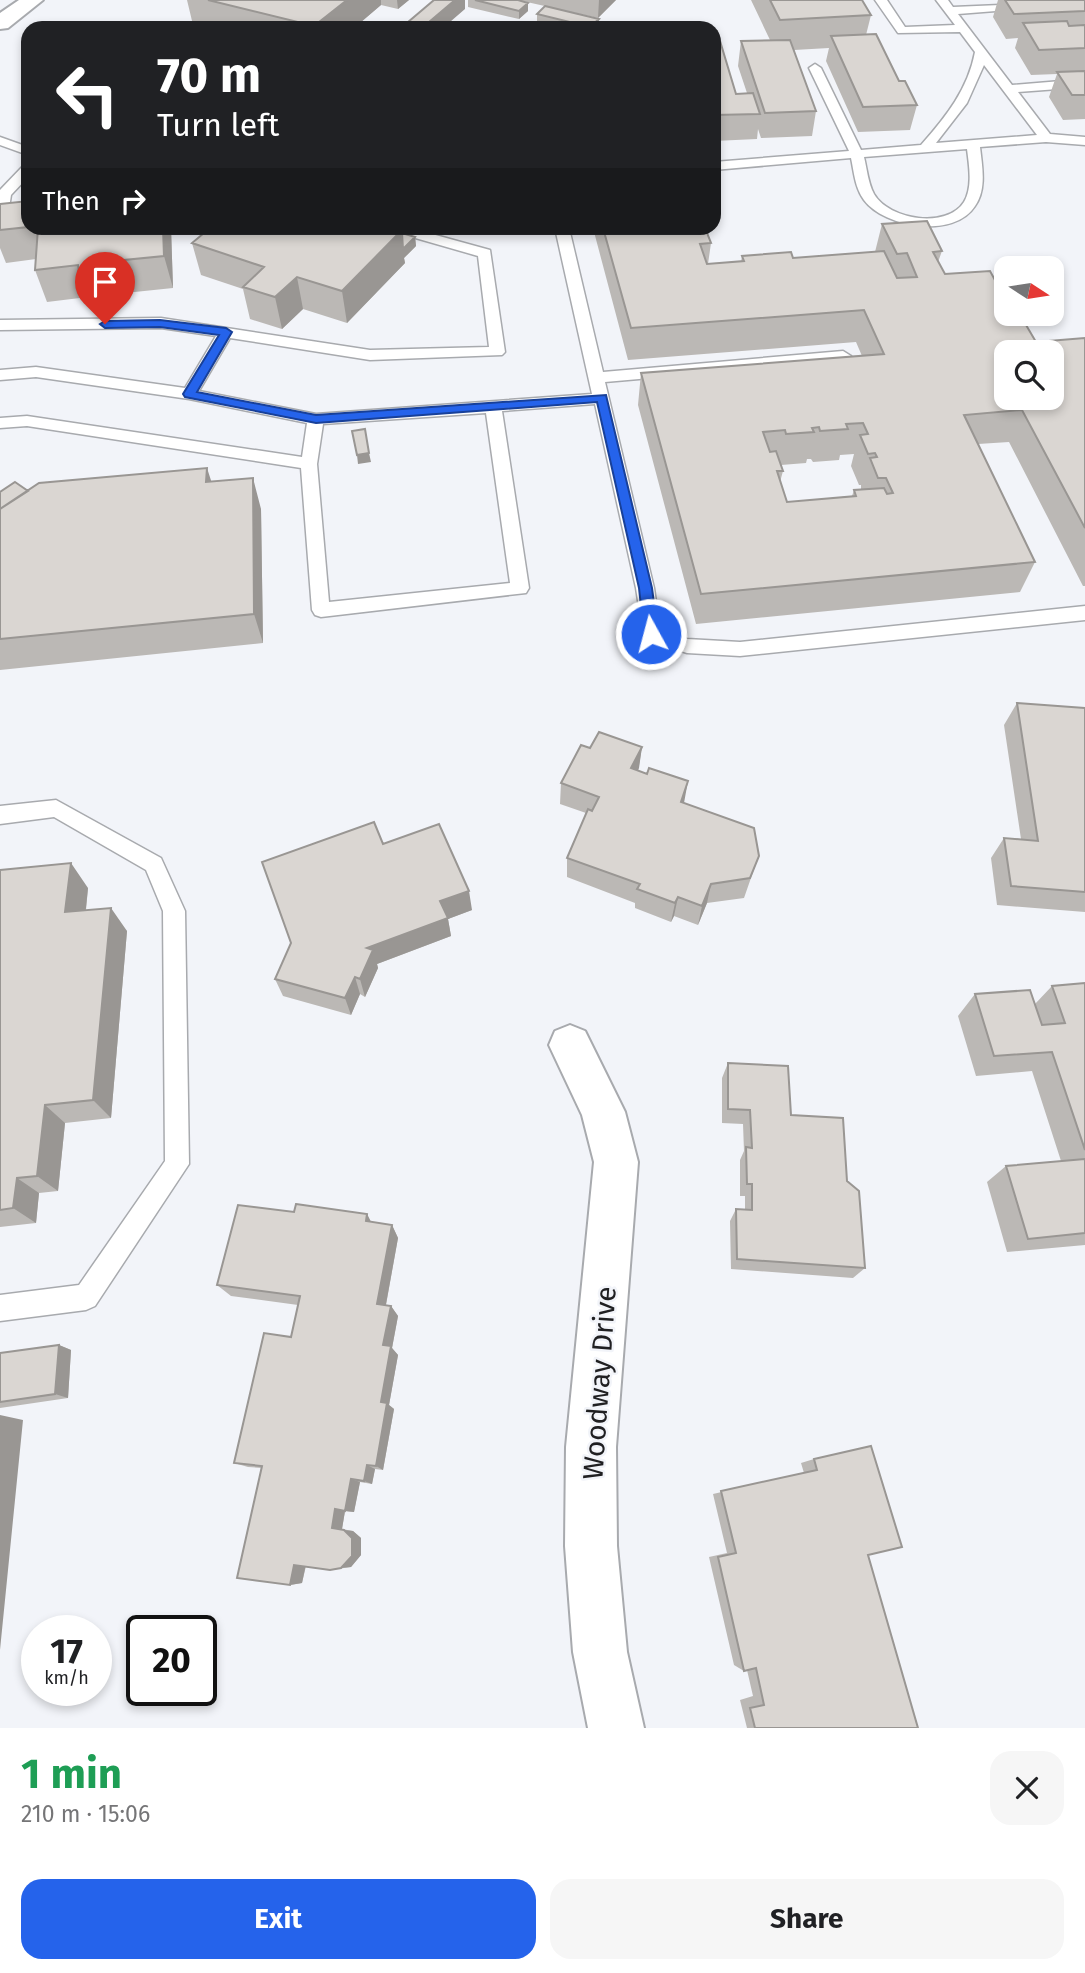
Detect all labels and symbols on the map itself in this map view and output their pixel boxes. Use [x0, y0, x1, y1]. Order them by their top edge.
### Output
pin [75, 252, 135, 324]
north arrow [994, 256, 1064, 326]
position arrow [614, 597, 688, 671]
street label: Woodway Drive [576, 1285, 623, 1481]
speed limit sign: 20 [126, 1615, 217, 1706]

